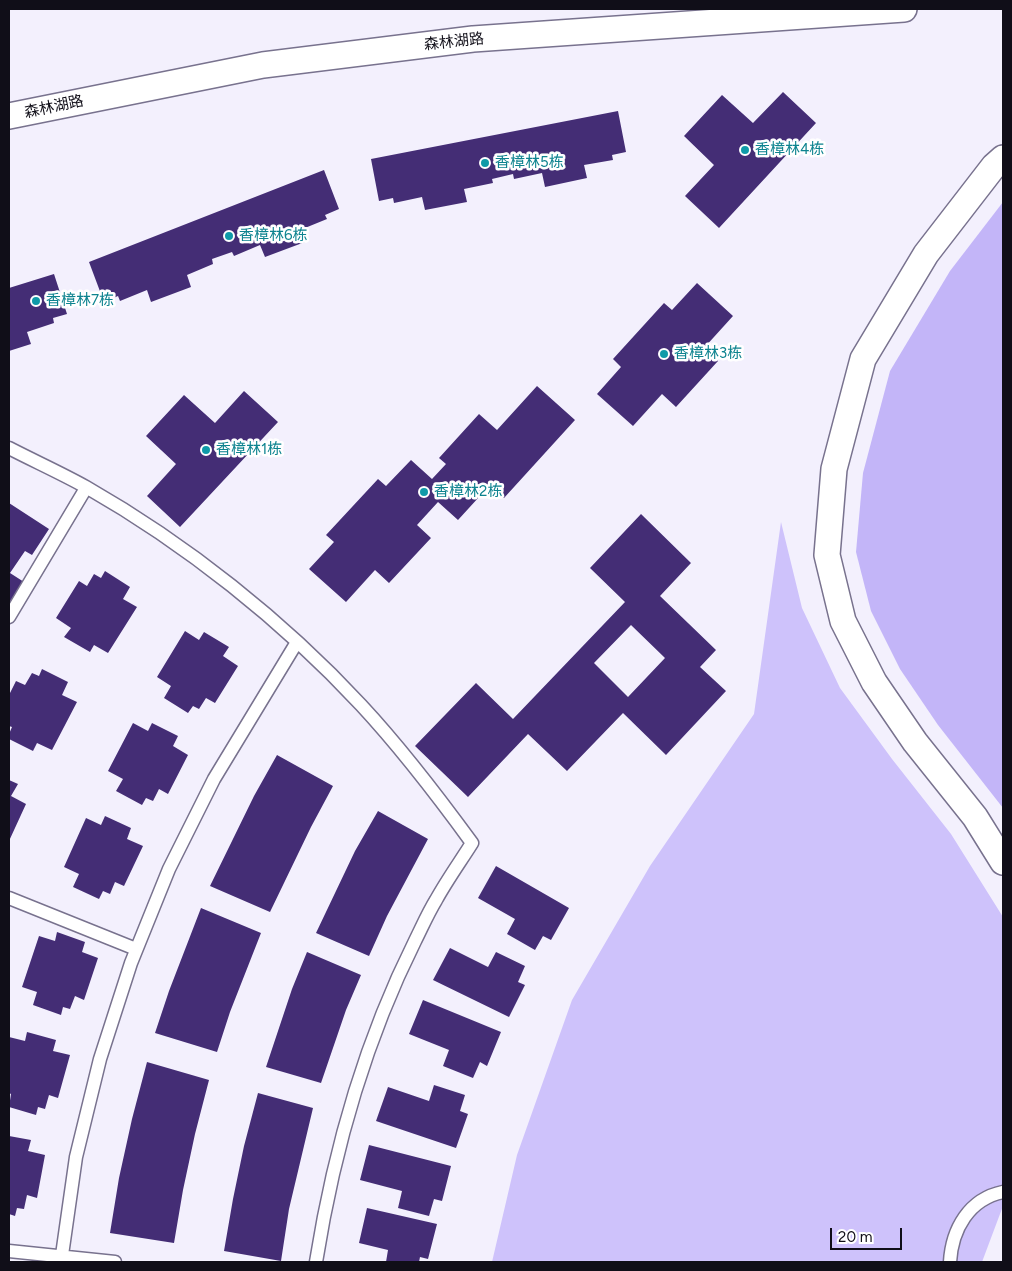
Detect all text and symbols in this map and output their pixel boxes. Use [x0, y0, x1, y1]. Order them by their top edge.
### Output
street label: 森林湖路 [423, 30, 485, 54]
street label: 森林湖路 [23, 92, 85, 122]
place label: 香樟林4栋 [755, 141, 824, 159]
marker: 香樟林4栋 [739, 144, 751, 156]
place label: 香樟林5栋 [495, 154, 564, 172]
marker: 香樟林5栋 [479, 157, 491, 169]
place label: 香樟林6栋 [239, 227, 307, 245]
marker: 香樟林6栋 [223, 230, 235, 242]
place label: 香樟林7栋 [46, 292, 114, 310]
marker: 香樟林7栋 [30, 295, 42, 307]
place label: 香樟林3栋 [674, 345, 742, 363]
marker: 香樟林3栋 [658, 348, 670, 360]
place label: 香樟林1栋 [216, 441, 282, 459]
marker: 香樟林1栋 [200, 444, 212, 456]
place label: 香樟林2栋 [434, 483, 502, 501]
marker: 香樟林2栋 [418, 486, 430, 498]
scale bar [832, 1218, 904, 1250]
text: 20 m [838, 1228, 872, 1246]

